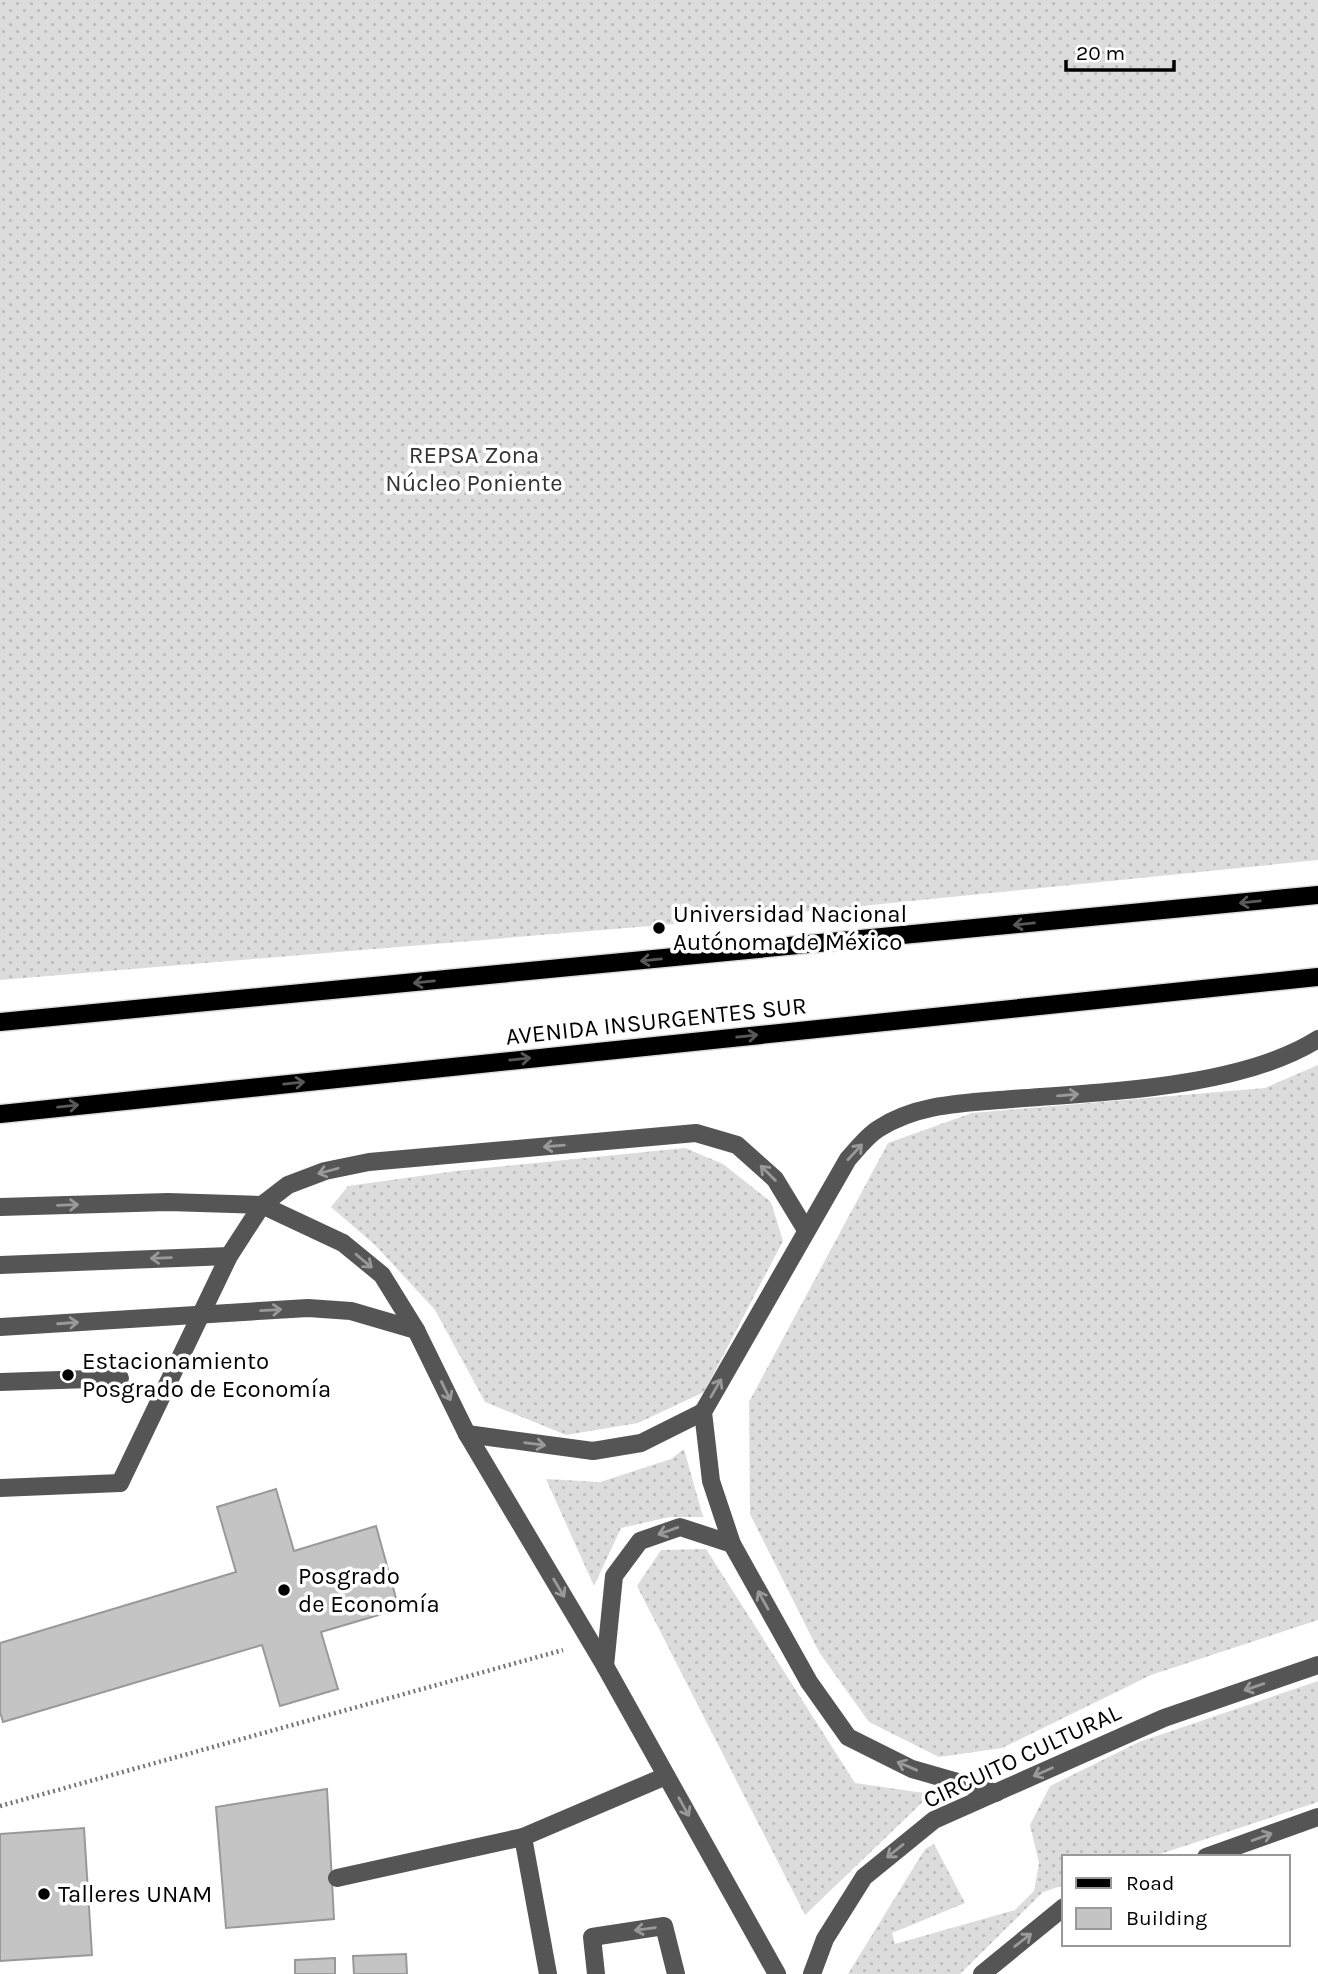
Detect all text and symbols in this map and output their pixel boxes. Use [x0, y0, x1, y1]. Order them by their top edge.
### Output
scale bar [1066, 28, 1174, 72]
text: 20 m [1076, 41, 1125, 65]
park label: REPSA Zona Núcleo Poniente [385, 441, 563, 497]
one-way arrow [1239, 895, 1262, 908]
place label: Universidad Nacional Autónoma de México [673, 900, 907, 956]
one-way arrow [1013, 917, 1035, 930]
marker: Universidad Nacional Autónoma de México [651, 920, 667, 936]
one-way arrow [640, 954, 663, 967]
one-way arrow [414, 976, 436, 989]
street label: AVENIDA INSURGENTES SUR [504, 991, 808, 1051]
one-way arrow [735, 1029, 758, 1042]
one-way arrow [509, 1053, 531, 1066]
one-way arrow [282, 1076, 305, 1089]
one-way arrow [1056, 1088, 1079, 1101]
one-way arrow [56, 1099, 79, 1112]
one-way arrow [543, 1139, 566, 1152]
one-way arrow [846, 1143, 863, 1161]
one-way arrow [317, 1165, 340, 1178]
one-way arrow [759, 1165, 776, 1182]
one-way arrow [56, 1199, 79, 1212]
one-way arrow [149, 1252, 172, 1265]
one-way arrow [355, 1253, 373, 1269]
one-way arrow [259, 1303, 282, 1316]
one-way arrow [56, 1316, 79, 1329]
place label: Estacionamiento Posgrado de Economía [82, 1347, 331, 1403]
marker: Estacionamiento Posgrado de Economía [60, 1367, 76, 1383]
one-way arrow [709, 1379, 723, 1399]
one-way arrow [439, 1380, 453, 1401]
one-way arrow [523, 1438, 546, 1451]
one-way arrow [657, 1526, 679, 1538]
place label: Posgrado de Economía [298, 1562, 440, 1618]
one-way arrow [552, 1578, 566, 1598]
marker: Posgrado de Economía [276, 1582, 292, 1598]
one-way arrow [756, 1591, 770, 1611]
one-way arrow [1243, 1682, 1265, 1694]
street label: CIRCUITO CULTURAL [919, 1698, 1126, 1814]
one-way arrow [897, 1759, 919, 1772]
one-way arrow [1033, 1766, 1054, 1779]
one-way arrow [678, 1796, 691, 1817]
one-way arrow [1251, 1830, 1273, 1843]
one-way arrow [887, 1844, 905, 1859]
legend [1062, 1855, 1290, 1946]
text: Road [1126, 1871, 1174, 1895]
place label: Talleres UNAM [58, 1880, 212, 1908]
marker: Talleres UNAM [36, 1886, 52, 1902]
text: Building [1126, 1906, 1207, 1930]
one-way arrow [634, 1923, 657, 1936]
one-way arrow [1013, 1933, 1031, 1948]

